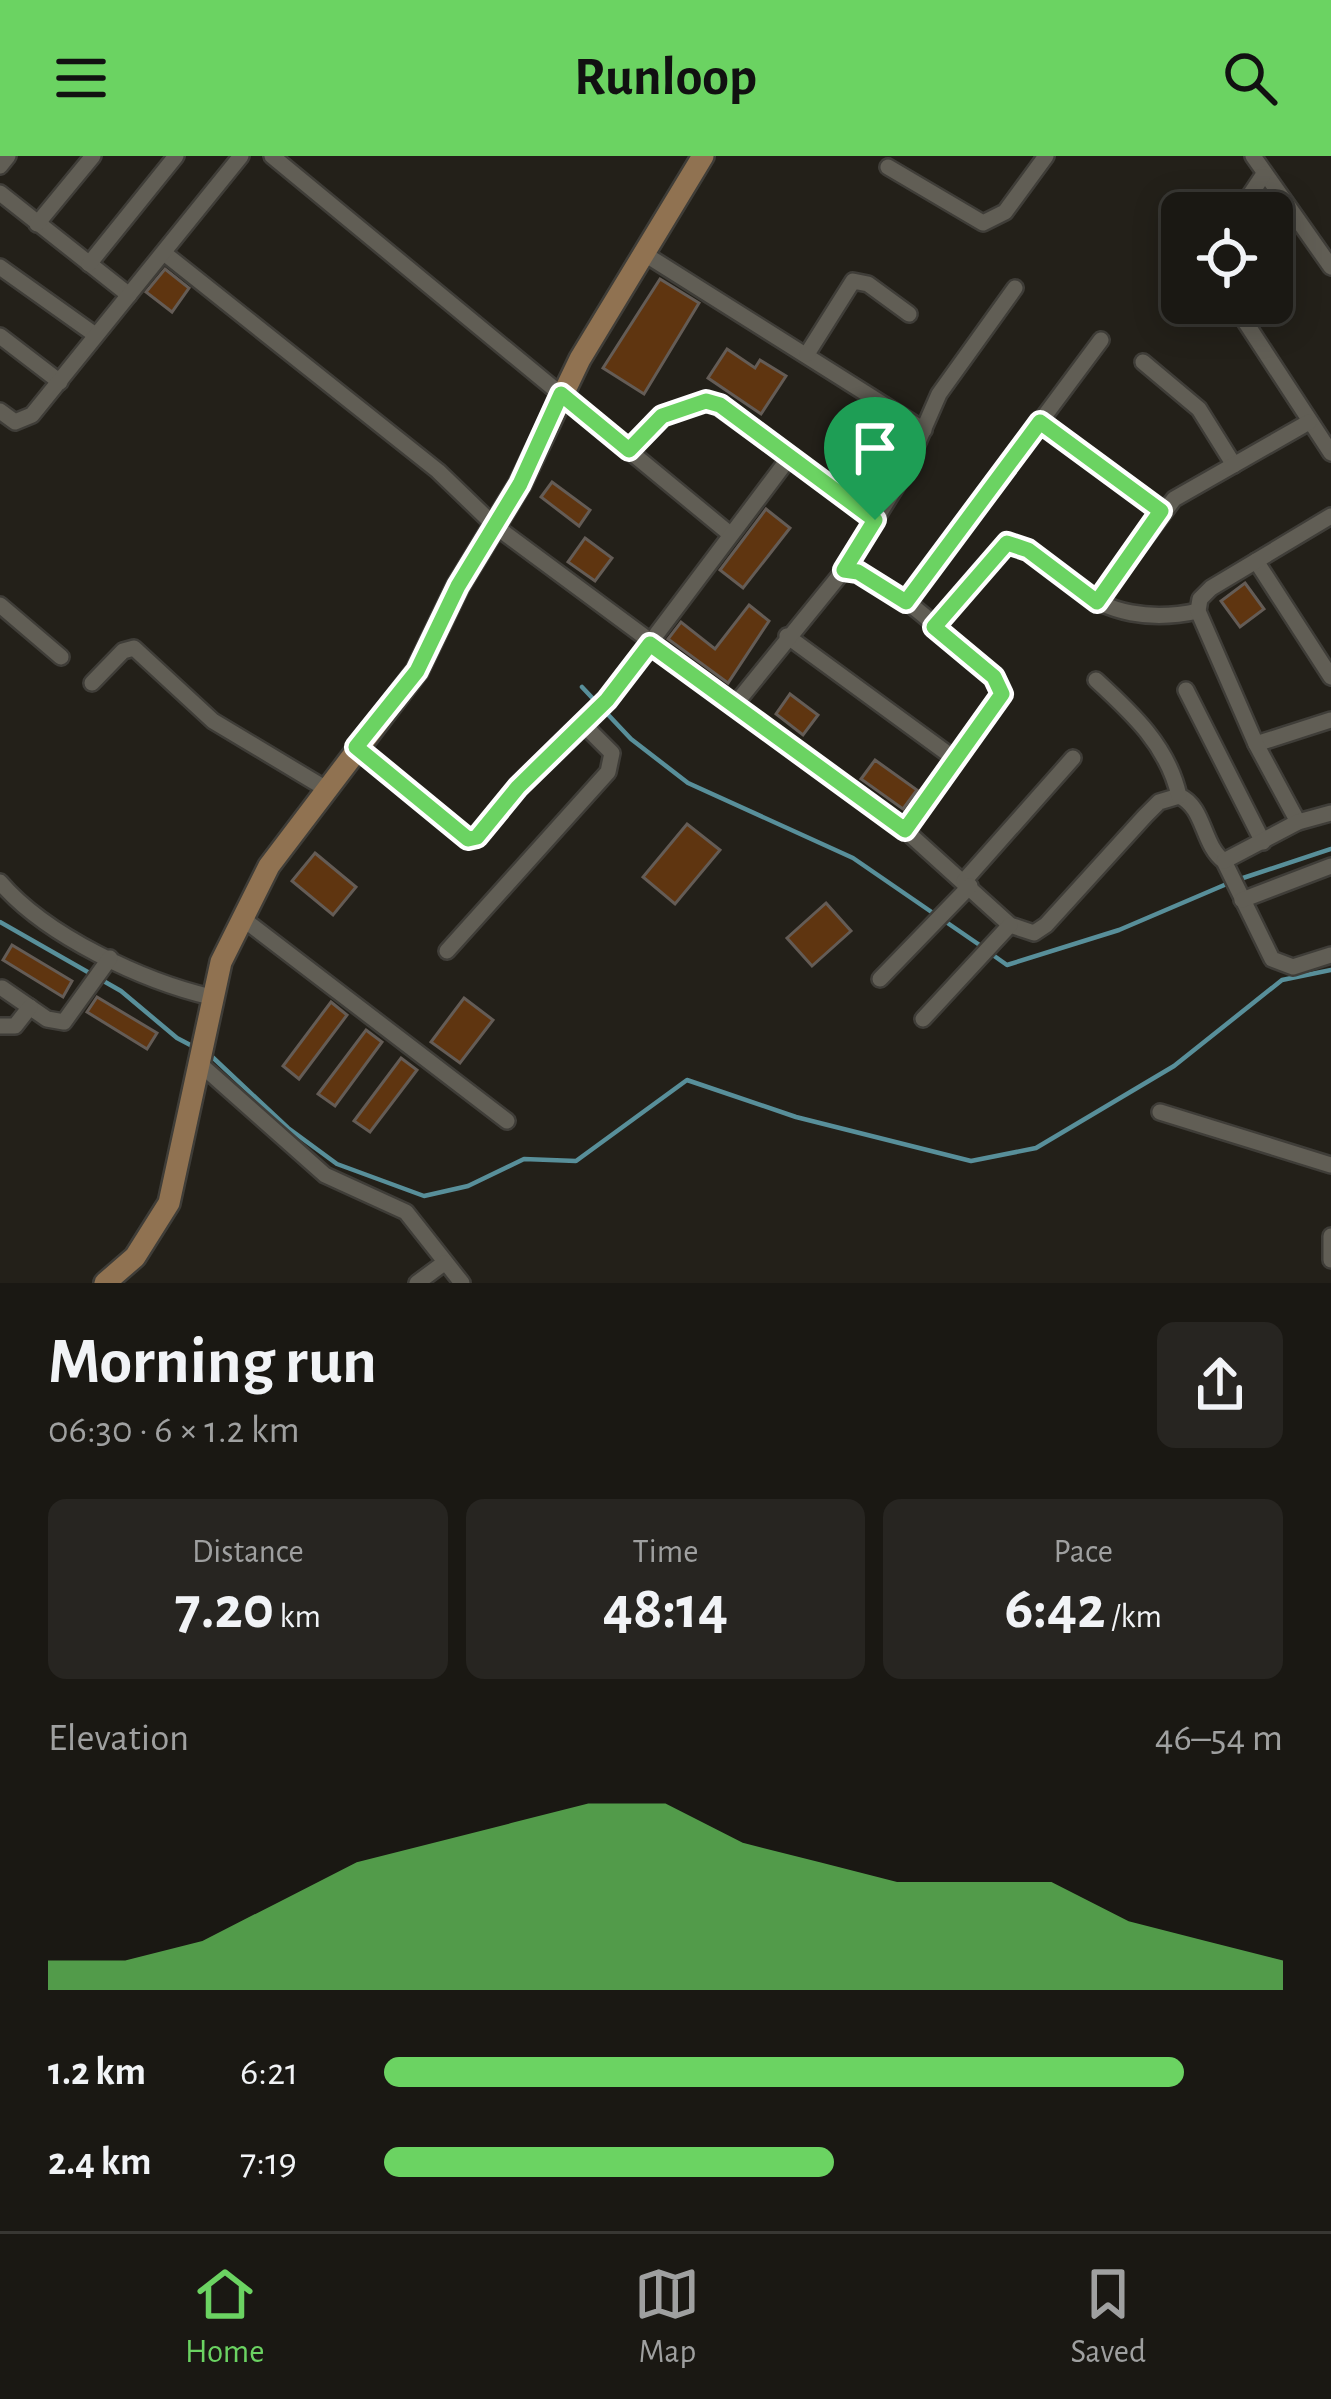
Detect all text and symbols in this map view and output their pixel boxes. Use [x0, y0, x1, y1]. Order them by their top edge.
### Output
icon: menu [48, 45, 114, 111]
icon: search [1217, 45, 1283, 111]
text: Runloop [574, 51, 757, 105]
map controls [1161, 192, 1293, 324]
button: locate [1161, 192, 1293, 324]
pin [824, 397, 926, 520]
icon: arrive [842, 415, 908, 481]
button: share [1157, 1322, 1283, 1448]
text: Morning run [48, 1329, 377, 1395]
text: 06:30 · 6 × 1.2 km [48, 1411, 300, 1450]
text: Distance [192, 1536, 304, 1569]
text: Time [633, 1536, 698, 1569]
text: Pace [1053, 1536, 1113, 1569]
text: 7.20 [175, 1579, 274, 1639]
text: 48:14 [603, 1579, 728, 1639]
text: 6:42 [1004, 1579, 1106, 1639]
text: km [274, 1601, 321, 1634]
text: /km [1106, 1601, 1162, 1634]
text: Elevation [48, 1719, 189, 1758]
text: 46–54 m [1155, 1719, 1283, 1758]
text: 1.2 km [48, 2053, 146, 2092]
text: 6:21 [240, 2053, 298, 2092]
text: 2.4 km [48, 2143, 152, 2182]
text: 7:19 [240, 2143, 297, 2182]
tab: Home [185, 2261, 264, 2373]
tab: Map [634, 2261, 700, 2373]
tab: Saved [1070, 2261, 1146, 2373]

